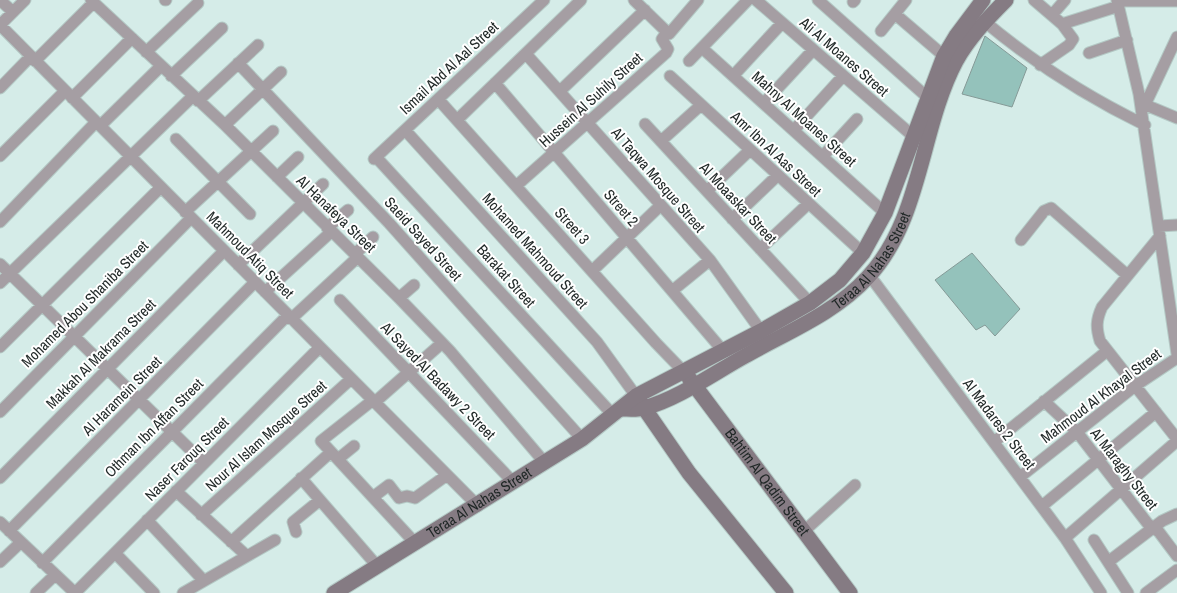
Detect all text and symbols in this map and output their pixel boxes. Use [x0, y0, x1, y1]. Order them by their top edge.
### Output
street label: Ali Al Moanes Street [795, 11, 894, 101]
street label: Ismail Abd Al Aal Street [395, 16, 503, 119]
street label: Hussein Al Suhily Street [534, 47, 647, 152]
street label: Mahny Al Moanes Street [748, 66, 862, 172]
street label: Amr Ibn Al Aas Street [726, 105, 827, 202]
street label: Al Taqwa Mosque Street [606, 122, 710, 237]
street label: Al Moaaskar Street [694, 157, 782, 248]
street label: Al Hanafeya Street [291, 170, 381, 257]
street label: Street 2 [599, 185, 644, 231]
street label: Mohamed Mahmoud Street [478, 188, 593, 313]
street label: Saeid Sayed Street [380, 192, 467, 286]
street label: Street 3 [550, 203, 595, 249]
street label: Mahmoud Atiq Street [202, 206, 299, 303]
street label: Teraa Al Nahas Street [828, 208, 915, 314]
street label: Mohamed Abou Shaniba Street [17, 235, 153, 372]
street label: Barakat Street [472, 239, 541, 312]
street label: Makkah Al Makrama Street [41, 294, 161, 413]
street label: Al Sayed Al Badawy 2 Street [376, 316, 501, 445]
street label: Mahmoud Al Khayal Street [1036, 343, 1166, 448]
street label: Al Haramein Street [77, 351, 166, 441]
street label: Othman Ibn Affan Street [100, 373, 208, 482]
street label: Al Madares 2 Street [958, 373, 1041, 474]
street label: Nour Al Islam Mosque Street [200, 375, 331, 496]
street label: Naser Farouq Street [140, 412, 234, 505]
street label: Al Maraghy Street [1085, 423, 1163, 514]
street label: Bahtim Al Qadim Street [720, 424, 815, 540]
street label: Teraa Al Nahas Street [423, 462, 536, 543]

